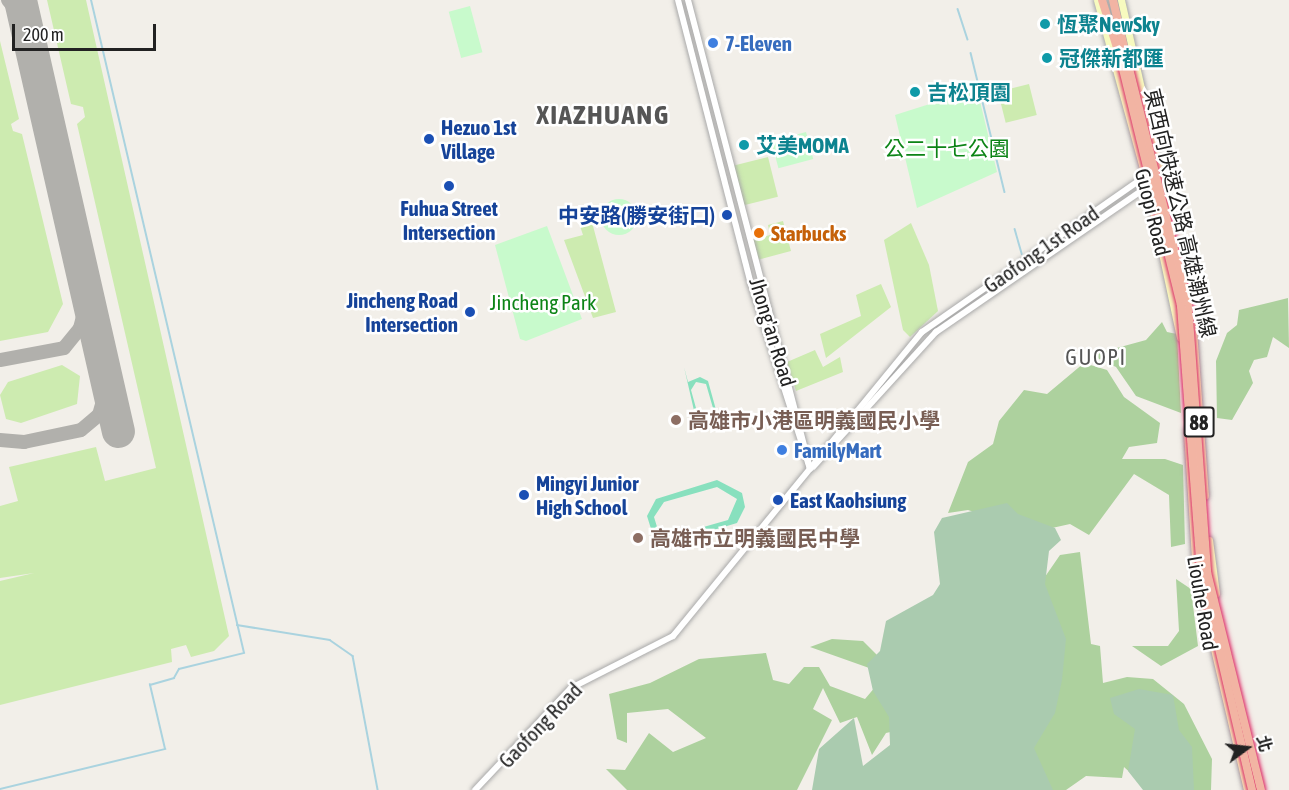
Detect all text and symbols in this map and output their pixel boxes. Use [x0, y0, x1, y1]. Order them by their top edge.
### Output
place label: 恆聚NewSky [1057, 11, 1160, 37]
scale bar [15, 12, 159, 50]
marker: 恆聚NewSky [1038, 17, 1052, 31]
text: 200 m [23, 24, 64, 45]
place label: 7-Eleven [725, 30, 792, 56]
marker: 7-Eleven [706, 36, 720, 50]
place label: 冠傑新都匯 [1059, 45, 1164, 71]
marker: 冠傑新都匯 [1040, 51, 1054, 65]
place label: 吉松頂園 [927, 79, 1011, 105]
marker: 吉松頂園 [908, 85, 922, 99]
street label: 東西向快速公路 高雄潮州線 [1140, 86, 1222, 340]
district label: XIAZHUANG [536, 99, 670, 131]
place label: Hezuo 1st Village [441, 114, 517, 164]
marker: Hezuo 1st Village [422, 132, 436, 146]
place label: 艾美MOMA [756, 132, 849, 158]
park label: 公二十七公園 [884, 135, 1010, 161]
marker: 艾美MOMA [737, 138, 751, 152]
street label: Guopi Road [1130, 166, 1176, 258]
marker: Fuhua Street Intersection [442, 179, 456, 193]
place label: Fuhua Street Intersection [400, 195, 498, 245]
street label: Gaofong 1st Road [979, 200, 1103, 298]
place label: 中安路(勝安街口) [558, 202, 715, 228]
marker: 中安路(勝安街口) [720, 208, 734, 222]
place label: Starbucks [771, 220, 846, 246]
marker: Starbucks [752, 226, 766, 240]
street label: Jhong'an Road [745, 275, 801, 389]
place label: Jincheng Road Intersection [347, 287, 458, 337]
park label: Jincheng Park [490, 289, 596, 315]
marker: Jincheng Road Intersection [463, 305, 477, 319]
district label: GUOPI [1065, 345, 1127, 371]
road number: 88 [1182, 405, 1216, 439]
place label: 高雄市小港區明義國民小學 [688, 407, 940, 433]
marker: 高雄市小港區明義國民小學 [669, 413, 683, 427]
place label: FamilyMart [794, 437, 882, 463]
marker: FamilyMart [775, 443, 789, 457]
place label: Mingyi Junior High School [536, 470, 638, 520]
place label: East Kaohsiung [790, 487, 906, 513]
marker: Mingyi Junior High School [517, 488, 531, 502]
marker: East Kaohsiung [771, 493, 785, 507]
place label: 高雄市立明義國民中學 [650, 525, 860, 551]
marker: 高雄市立明義國民中學 [631, 531, 645, 545]
street label: Liouhe Road [1182, 554, 1224, 652]
street label: Gaofong Road [493, 677, 587, 773]
north arrow [1217, 718, 1277, 778]
text: 北 [1254, 733, 1275, 753]

